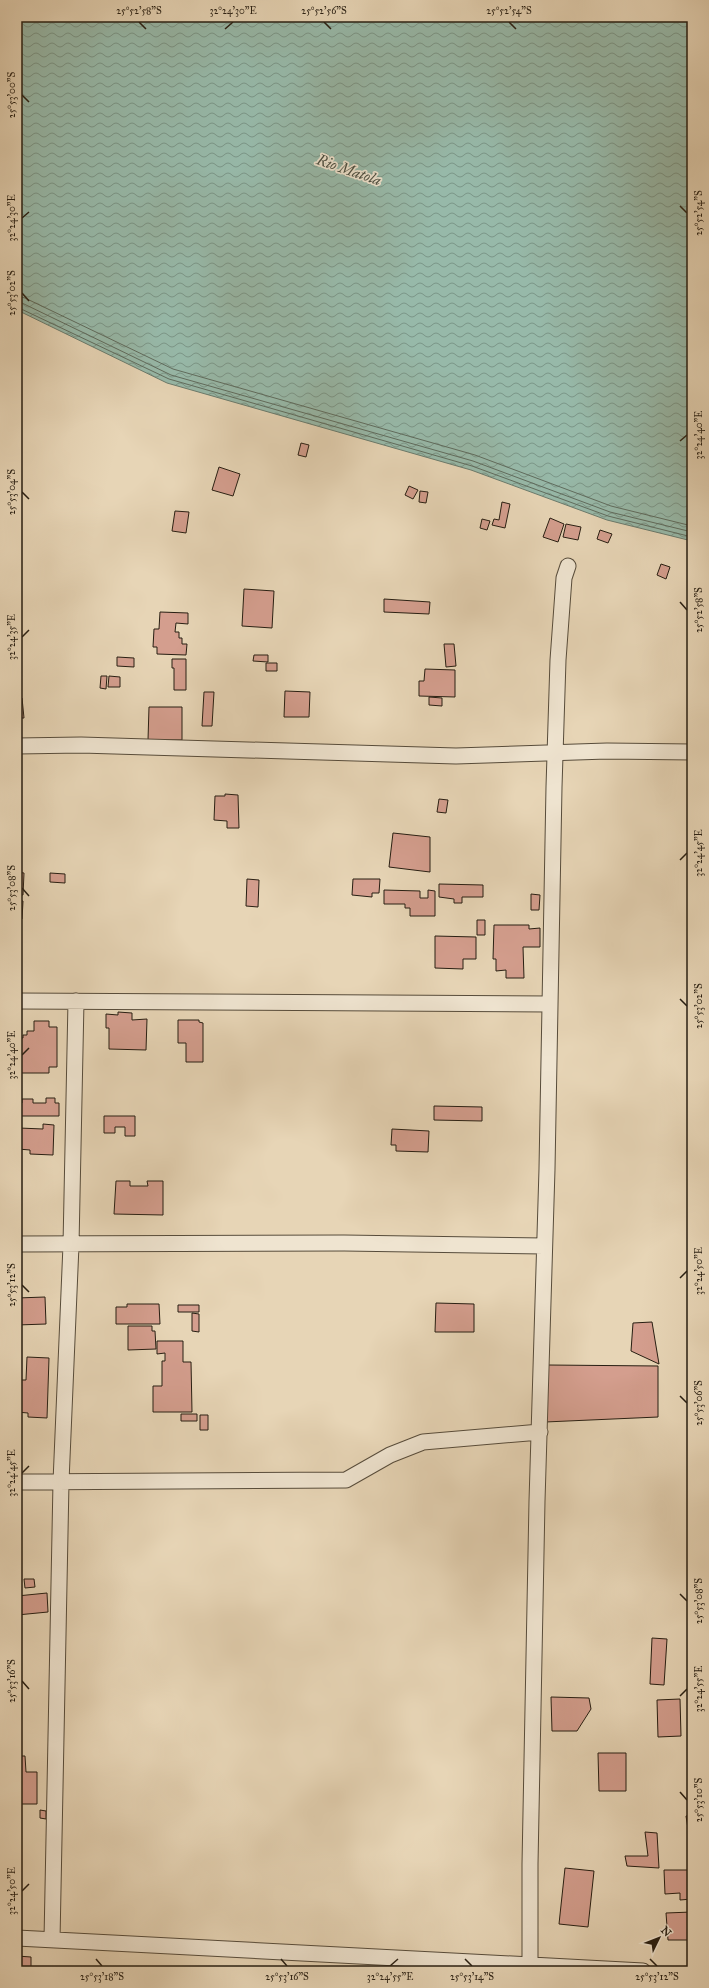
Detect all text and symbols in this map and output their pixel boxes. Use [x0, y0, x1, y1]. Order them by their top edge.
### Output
text: 25°52'58"S [116, 5, 162, 17]
text: 32°24'30"E [209, 5, 257, 17]
text: 25°52'56"S [301, 5, 347, 17]
text: 25°52'54"S [486, 5, 532, 17]
text: 25°53'00"S [6, 72, 18, 118]
water label: Rio Matola [314, 150, 383, 189]
text: 25°52'54"S [693, 190, 705, 236]
text: 32°24'30"E [6, 194, 18, 242]
text: 25°53'02"S [6, 270, 18, 316]
text: 32°24'40"E [693, 411, 705, 459]
text: 25°53'04"S [6, 469, 18, 515]
text: 25°52'58"S [693, 587, 705, 633]
text: 32°24'35"E [6, 614, 18, 660]
text: 32°24'45"E [693, 829, 705, 877]
text: 25°53'08"S [6, 865, 18, 911]
text: 25°53'02"S [693, 983, 705, 1029]
text: 32°24'40"E [6, 1031, 18, 1079]
text: 32°24'50"E [693, 1247, 705, 1295]
text: 25°53'12"S [6, 1263, 18, 1307]
text: 25°53'06"S [693, 1380, 705, 1426]
text: 32°24'45"E [6, 1449, 18, 1497]
text: 25°53'08"S [693, 1578, 705, 1624]
text: 25°53'16"S [6, 1659, 18, 1703]
text: 32°24'55"E [693, 1666, 705, 1712]
text: 25°53'10"S [693, 1778, 705, 1822]
text: 32°24'50"E [6, 1867, 18, 1915]
north arrow [639, 1918, 679, 1958]
text: N [658, 1924, 674, 1940]
text: 25°53'18"S [80, 1971, 124, 1983]
text: 25°53'16"S [265, 1971, 309, 1983]
text: 32°24'55"E [367, 1971, 413, 1983]
text: 25°53'14"S [450, 1971, 494, 1983]
text: 25°53'12"S [635, 1971, 679, 1983]

